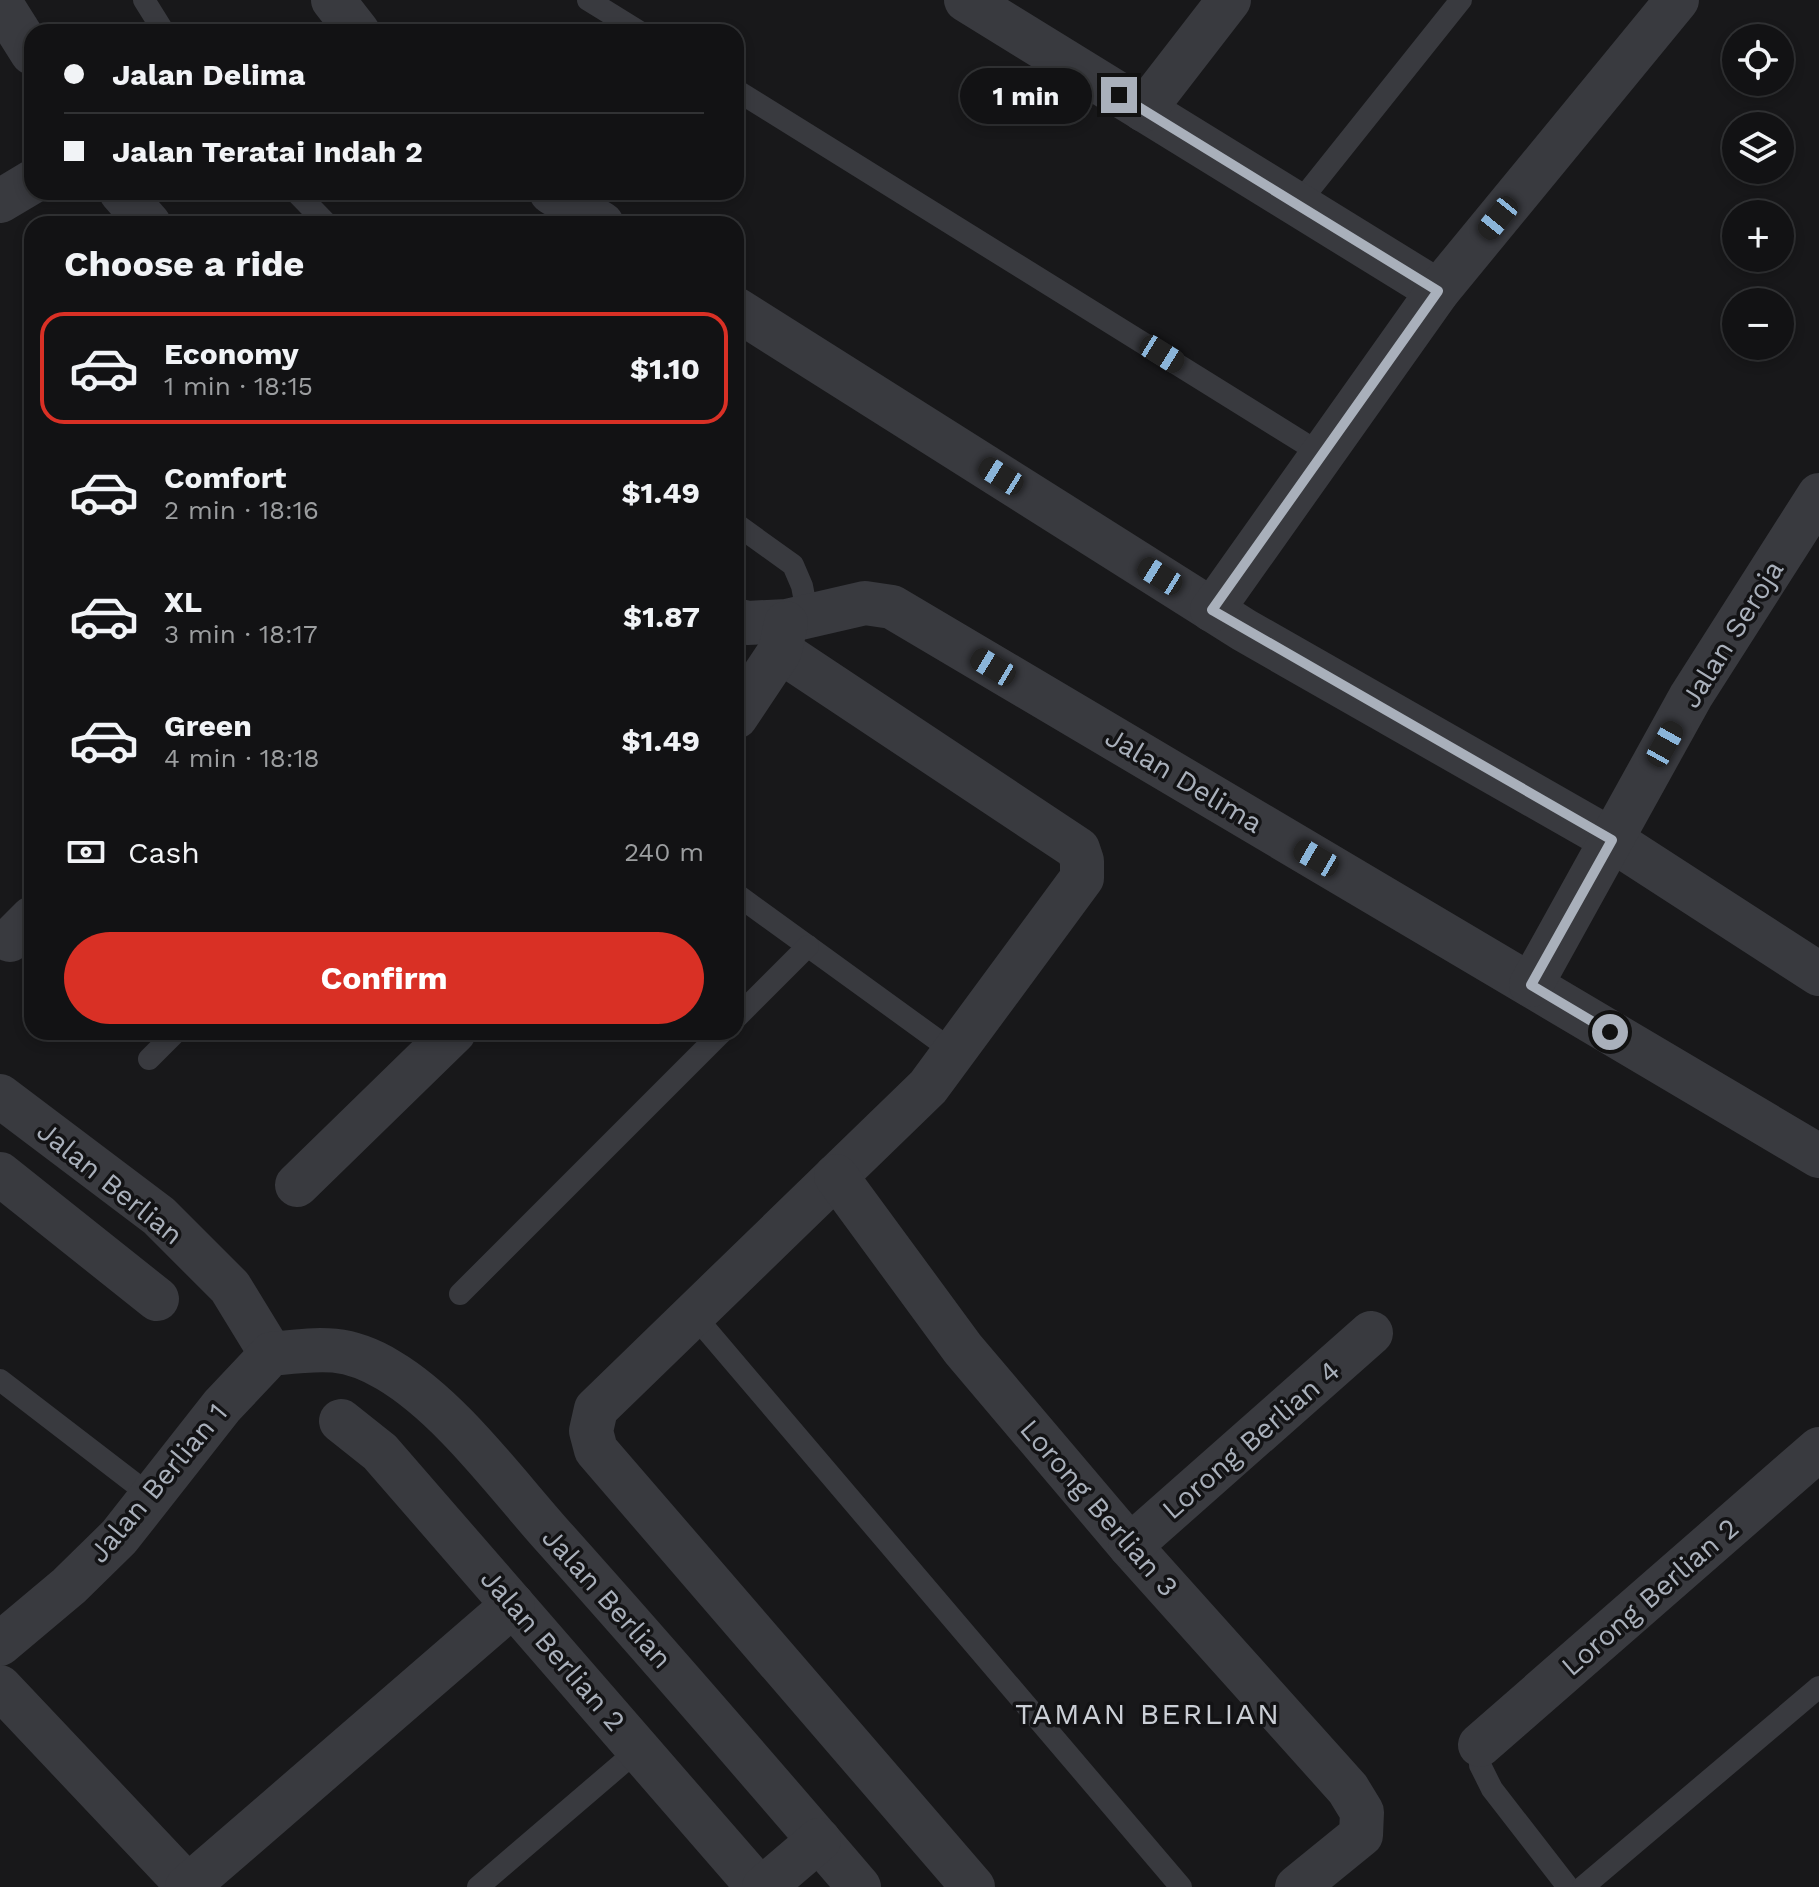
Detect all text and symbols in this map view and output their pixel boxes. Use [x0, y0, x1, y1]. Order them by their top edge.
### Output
map controls [1722, 24, 1794, 360]
button: locate [1722, 24, 1794, 96]
text: Jalan Delima [112, 57, 305, 92]
callout: 1 min [959, 67, 1091, 123]
route end [1101, 77, 1137, 113]
text: 1 min [993, 81, 1059, 111]
button: layers [1722, 112, 1794, 184]
text: Jalan Teratai Indah 2 [112, 134, 423, 169]
car [1474, 192, 1522, 244]
button: + [1722, 200, 1794, 272]
text: Choose a ride [64, 243, 304, 285]
button: − [1722, 288, 1794, 360]
car [1135, 331, 1189, 377]
icon: car [68, 332, 140, 404]
text: Economy [164, 336, 299, 371]
text: $1.10 [630, 351, 700, 386]
text: 1 min · 18:15 [164, 371, 313, 401]
car [974, 453, 1028, 499]
icon: car [68, 456, 140, 528]
text: Comfort [164, 460, 286, 495]
text: $1.49 [621, 475, 700, 510]
text: 2 min · 18:16 [164, 495, 319, 525]
car [1133, 553, 1187, 599]
street label: Jalan Seroja [1674, 554, 1790, 714]
icon: car [68, 580, 140, 652]
text: XL [164, 584, 202, 619]
text: $1.87 [623, 599, 700, 634]
text: 3 min · 18:17 [164, 619, 317, 649]
car [966, 644, 1020, 690]
icon: car [68, 704, 140, 776]
text: Green [164, 708, 252, 743]
car [1643, 717, 1687, 771]
street label: Jalan Delima [1099, 720, 1269, 840]
text: $1.49 [621, 723, 700, 758]
text: 4 min · 18:18 [164, 743, 320, 773]
icon: cash [64, 830, 108, 874]
text: Cash [128, 835, 200, 870]
car [1289, 836, 1343, 880]
text: 240 m [624, 837, 704, 867]
button: Confirm [64, 932, 704, 1024]
route start [1592, 1014, 1628, 1050]
street label: Jalan Berlian [31, 1114, 189, 1252]
street label: Lorong Berlian 4 [1155, 1354, 1347, 1526]
street label: Jalan Berlian 1 [82, 1397, 234, 1569]
street label: Lorong Berlian 3 [1013, 1413, 1185, 1603]
street label: Lorong Berlian 2 [1555, 1511, 1745, 1683]
street label: Jalan Berlian [535, 1521, 679, 1675]
street label: Jalan Berlian 2 [474, 1562, 632, 1738]
district label: TAMAN BERLIAN [1015, 1696, 1281, 1731]

